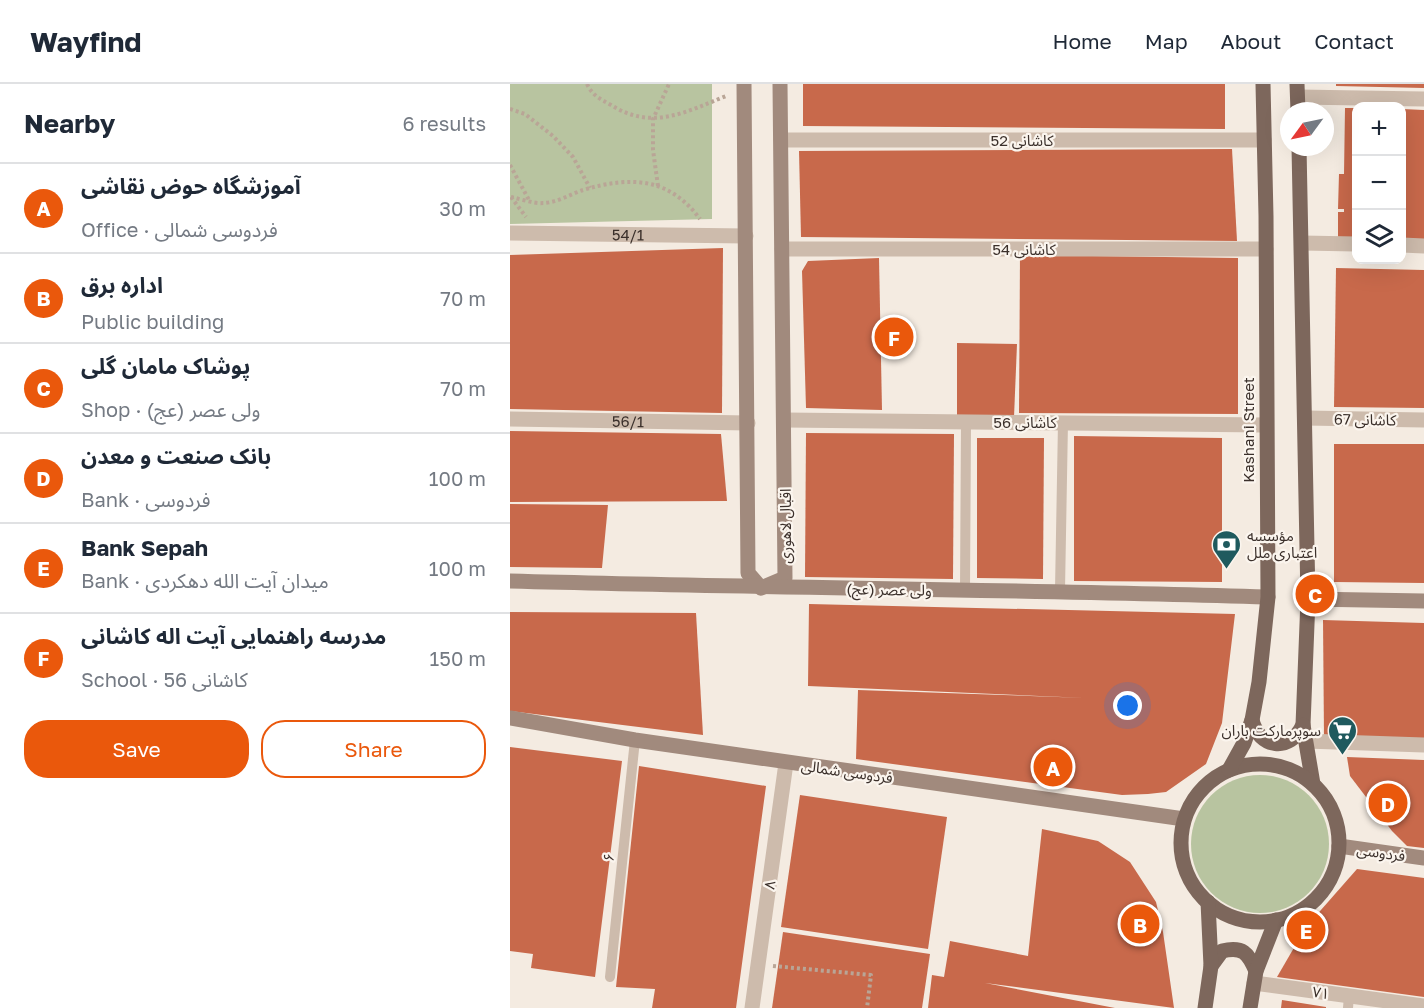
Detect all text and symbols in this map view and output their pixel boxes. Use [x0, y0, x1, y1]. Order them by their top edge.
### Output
text: Wayfind [30, 25, 142, 58]
text: Home [1052, 28, 1112, 54]
text: Map [1145, 28, 1188, 54]
text: About [1221, 28, 1281, 54]
text: Contact [1314, 28, 1394, 54]
north arrow [1280, 102, 1334, 156]
map controls [1352, 102, 1406, 264]
button: + [1352, 102, 1406, 156]
text: Nearby [24, 108, 115, 139]
text: 6 results [402, 111, 486, 135]
street label: کاشانی 52 [991, 131, 1054, 150]
button: − [1352, 156, 1406, 210]
text: آموزشگاه حوض نقاشی [81, 172, 301, 199]
text: A [36, 196, 51, 220]
text: 30 m [439, 196, 486, 220]
button: layers [1352, 210, 1406, 264]
text: Office · فردوسی شمالی [81, 217, 278, 241]
street label: 54/1 [612, 225, 644, 244]
street label: کاشانی 54 [992, 240, 1056, 259]
text: اداره برق [81, 271, 163, 298]
text: B [36, 286, 51, 310]
text: 70 m [440, 286, 486, 310]
text: Public building [81, 309, 224, 333]
pin: F [874, 314, 914, 360]
text: پوشاک مامان گلی [81, 352, 250, 379]
text: C [36, 376, 51, 400]
text: 70 m [440, 376, 486, 400]
street label: Kashani Street [1239, 377, 1257, 483]
text: Shop · ولی عصر (عج) [81, 397, 260, 421]
street label: کاشانی 67 [1334, 409, 1397, 430]
street label: 56/1 [612, 412, 644, 430]
street label: کاشانی 56 [993, 413, 1057, 432]
text: بانک صنعت و معدن [81, 442, 271, 469]
text: D [36, 466, 51, 490]
text: 100 m [429, 466, 486, 490]
text: Bank · فردوسی [81, 487, 210, 511]
street label: اقبال لاهوری [776, 488, 795, 564]
place label: مؤسسه اعتباری ملل [1247, 526, 1317, 562]
bank icon: مؤسسه اعتباری ملل [1210, 528, 1242, 570]
text: Bank Sepah [81, 534, 208, 561]
text: E [37, 556, 50, 580]
text: 100 m [429, 556, 486, 580]
text: Bank · میدان آیت الله دهکردی [81, 568, 329, 592]
pin: C [1296, 572, 1334, 616]
street label: ولی عصر (عج) [846, 579, 932, 603]
text: مدرسه راهنمایی آیت اله کاشانی [81, 622, 386, 649]
text: F [38, 646, 49, 670]
text: 150 m [430, 646, 486, 670]
text: School · کاشانی 56 [81, 667, 248, 691]
your location [1113, 691, 1142, 720]
supermarket icon: سوپرمارکت باران [1326, 714, 1358, 756]
button: Save [24, 720, 249, 778]
button: Share [261, 720, 486, 778]
place label: سوپرمارکت باران [1221, 721, 1321, 741]
pin: A [1034, 744, 1072, 790]
street label: فردوسی شمالی [800, 756, 894, 787]
pin: D [1368, 780, 1408, 826]
street label: فردوسی [1355, 840, 1407, 865]
street label: ۶ [599, 852, 617, 862]
street label: ۸ [759, 879, 779, 891]
pin: B [1120, 902, 1160, 946]
pin: E [1286, 908, 1326, 952]
street label: ۷۱ [1311, 982, 1331, 1002]

